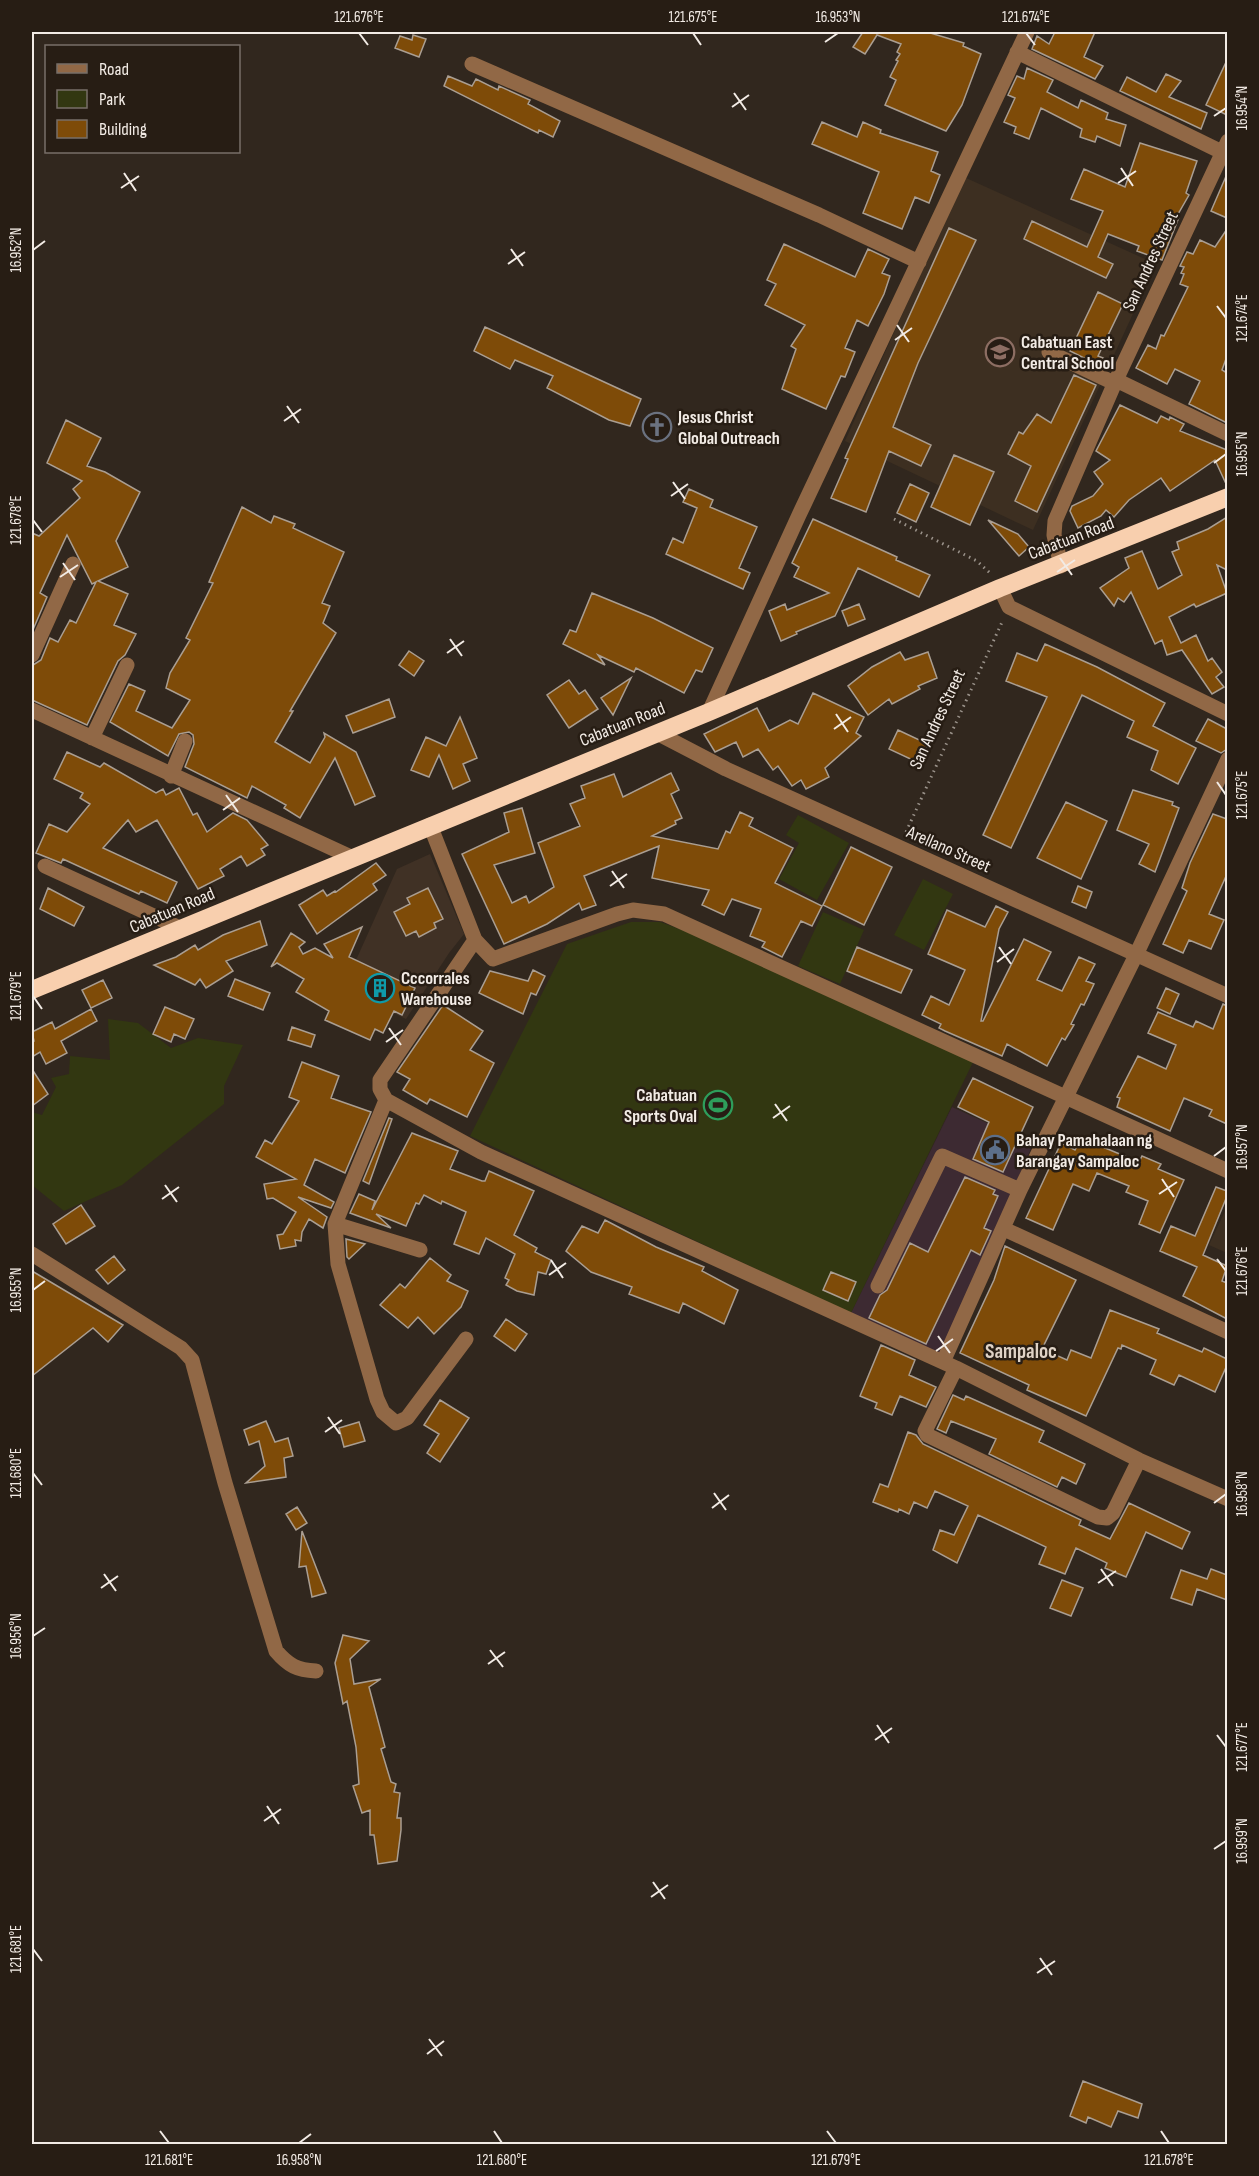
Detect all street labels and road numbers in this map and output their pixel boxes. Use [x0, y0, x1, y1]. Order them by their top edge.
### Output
street label: San Andres Street [1118, 207, 1183, 315]
street label: Cabatuan Road [1025, 512, 1117, 564]
street label: San Andres Street [905, 665, 970, 773]
street label: Cabatuan Road [576, 698, 668, 751]
street label: Arellano Street [903, 821, 995, 878]
street label: Cabatuan Road [127, 883, 218, 938]

